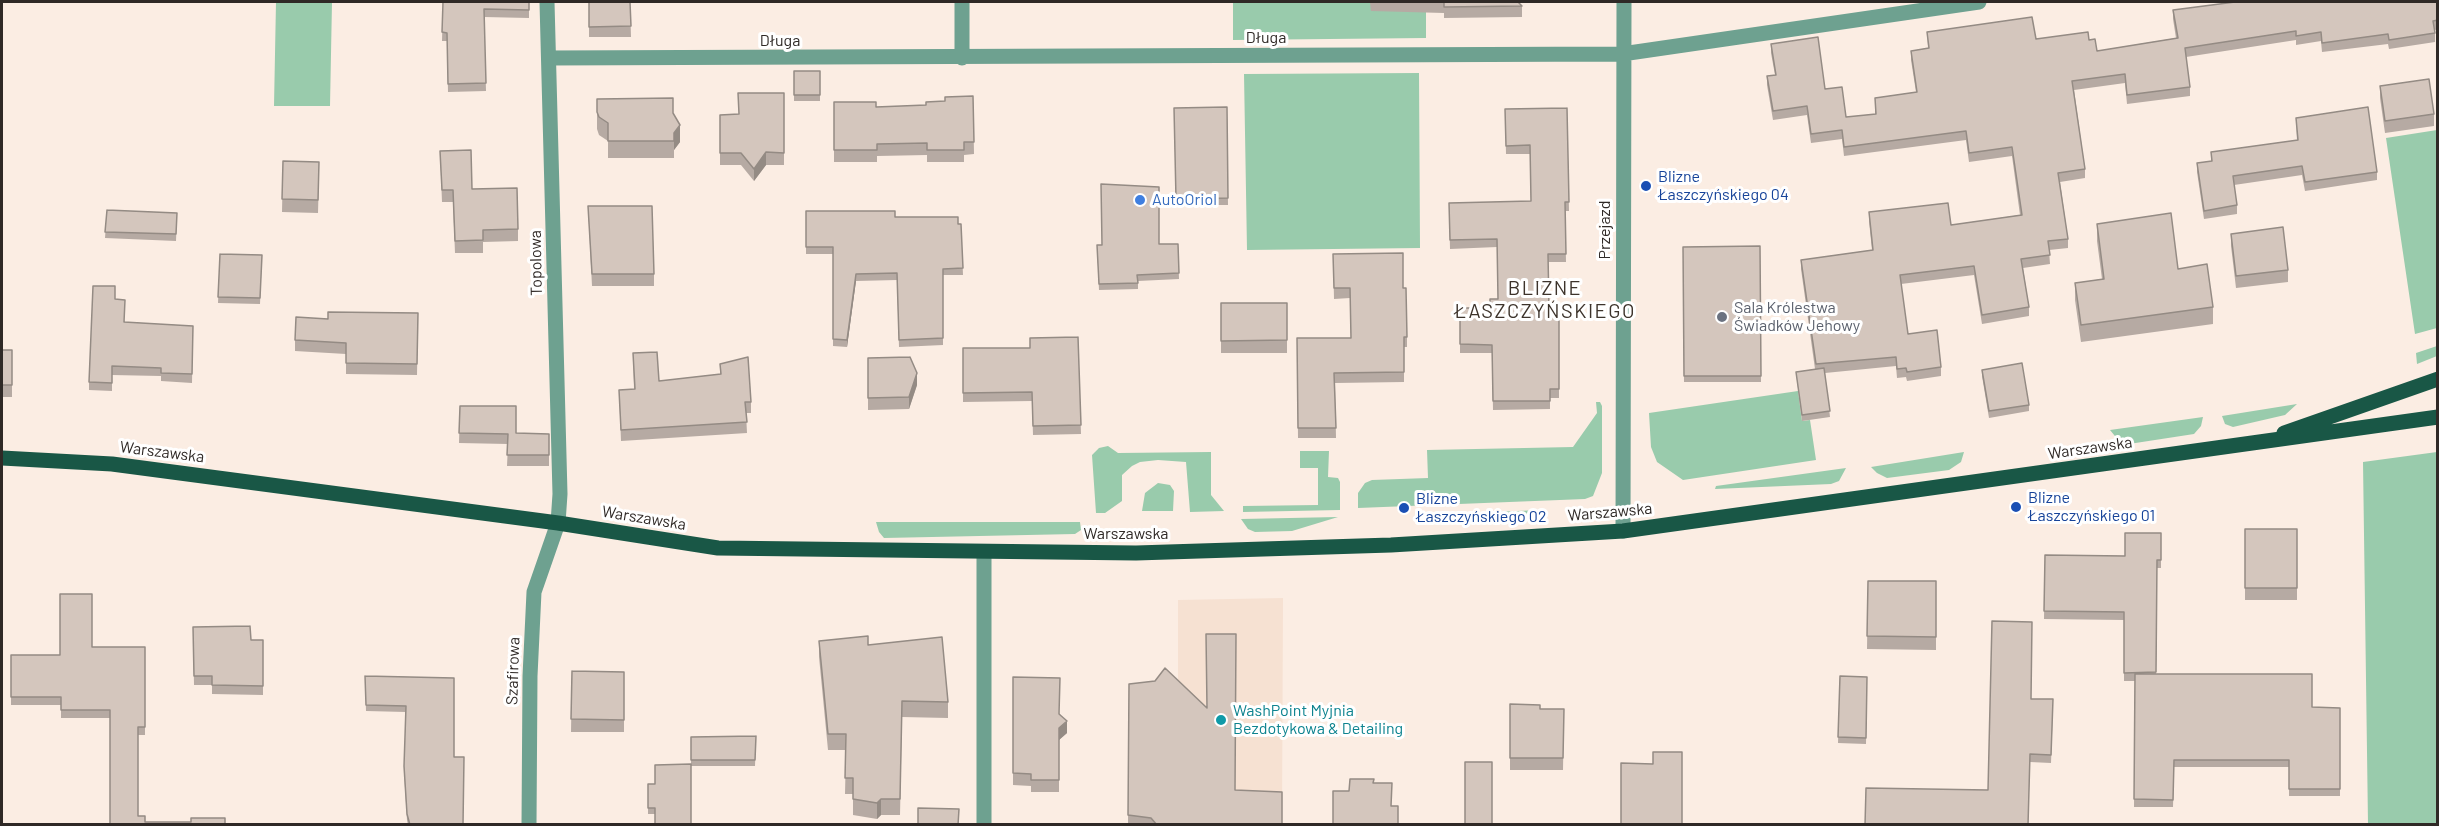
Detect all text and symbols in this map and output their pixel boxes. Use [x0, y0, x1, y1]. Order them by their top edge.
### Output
street label: Długa [1246, 28, 1286, 48]
street label: Długa [760, 31, 800, 51]
place label: Blizne Łaszczyńskiego 04 [1658, 167, 1789, 205]
marker: Blizne Łaszczyńskiego 04 [1639, 179, 1653, 193]
place label: AutoOriol [1152, 190, 1217, 210]
marker: AutoOriol [1133, 193, 1147, 207]
street label: Przejazd [1595, 201, 1615, 259]
street label: Topolowa [526, 230, 546, 296]
district label: BLIZNE ŁASZCZYŃSKIEGO [1454, 276, 1636, 323]
place label: Sala Królestwa Świadków Jehowy [1734, 298, 1860, 336]
marker: Sala Królestwa Świadków Jehowy [1715, 310, 1729, 324]
street label: Warszawska [2047, 433, 2133, 463]
street label: Warszawska [119, 437, 205, 467]
place label: Blizne Łaszczyńskiego 01 [2028, 488, 2155, 526]
place label: Blizne Łaszczyńskiego 02 [1416, 489, 1546, 527]
street label: Warszawska [1567, 499, 1653, 525]
marker: Blizne Łaszczyńskiego 01 [2009, 500, 2023, 514]
marker: Blizne Łaszczyńskiego 02 [1397, 501, 1411, 515]
street label: Warszawska [601, 502, 687, 534]
street label: Warszawska [1084, 524, 1168, 544]
street label: Szafirowa [502, 637, 524, 705]
place label: WashPoint Myjnia Bezdotykowa & Detailing [1233, 701, 1403, 739]
marker: WashPoint Myjnia Bezdotykowa & Detailing [1214, 713, 1228, 727]

